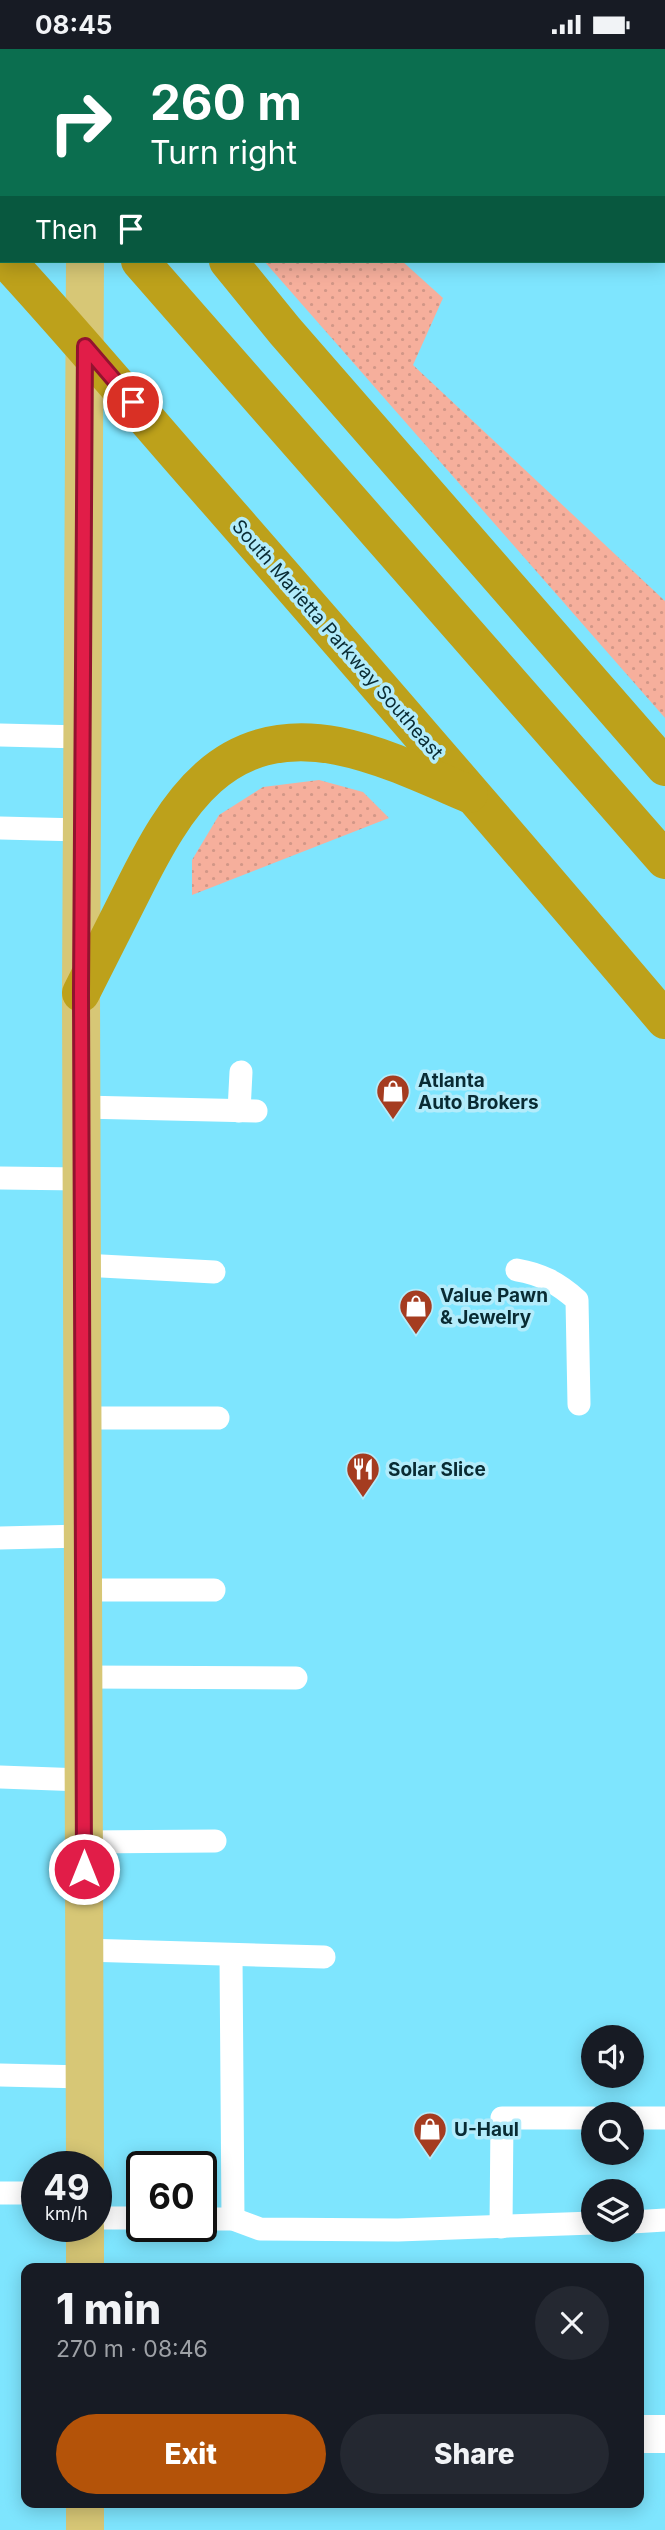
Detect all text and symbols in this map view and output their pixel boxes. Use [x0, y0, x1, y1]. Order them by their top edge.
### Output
text: 08:45 [35, 9, 112, 40]
text: 260 m [150, 73, 302, 132]
icon: right [35, 77, 126, 168]
text: Turn right [150, 133, 297, 172]
icon: arrive [112, 210, 150, 248]
text: Then [35, 214, 98, 245]
pin [103, 372, 163, 432]
icon: arrive [114, 383, 152, 421]
street label: South Marietta Parkway Southeast [227, 515, 448, 764]
place label: Atlanta Auto Brokers [418, 1069, 539, 1114]
shop icon: Atlanta Auto Brokers [374, 1072, 412, 1121]
place label: Value Pawn & Jewelry [440, 1284, 548, 1329]
shop icon: Value Pawn & Jewelry [397, 1287, 435, 1336]
restaurant icon: Solar Slice [344, 1450, 382, 1499]
place label: Solar Slice [388, 1458, 486, 1481]
position arrow [47, 1832, 121, 1906]
map controls [581, 2025, 644, 2242]
button: sound [581, 2025, 644, 2088]
button: search [581, 2102, 644, 2165]
shop icon: U-Haul [411, 2110, 449, 2159]
place label: U-Haul [454, 2118, 519, 2141]
speed limit sign: 60 [126, 2151, 217, 2242]
text: 49 [43, 2166, 90, 2208]
button: layers [581, 2179, 644, 2242]
text: km/h [45, 2203, 88, 2224]
text: 1 min [56, 2283, 161, 2334]
button: close [535, 2286, 609, 2360]
text: 270 m · 08:46 [56, 2335, 208, 2363]
button: Exit [56, 2414, 326, 2494]
button: Share [340, 2414, 609, 2494]

